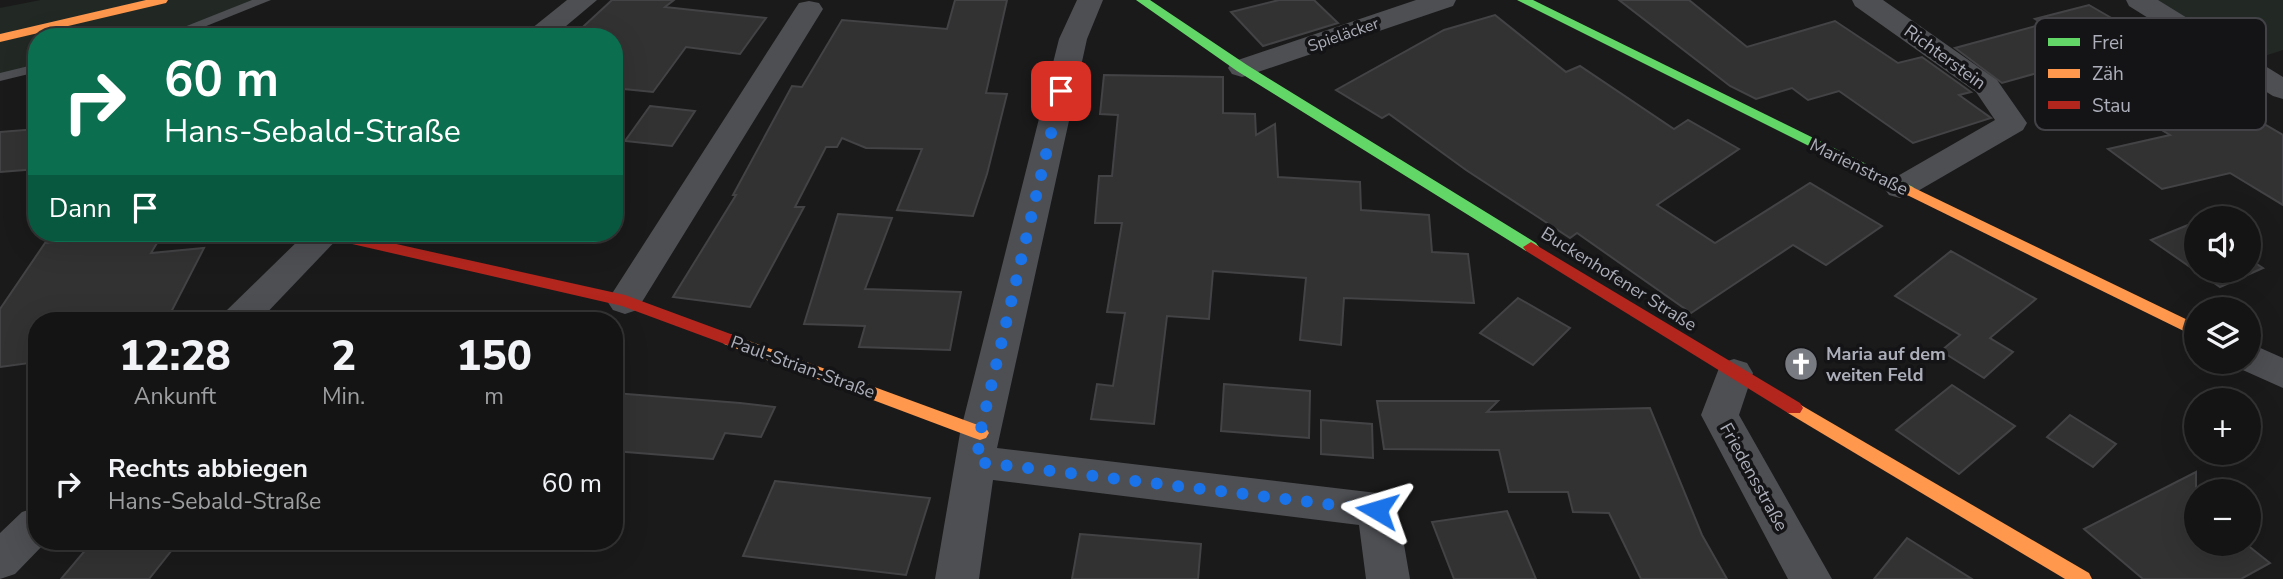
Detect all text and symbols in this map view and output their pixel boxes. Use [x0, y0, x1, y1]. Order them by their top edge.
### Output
street label: Spieläcker [1305, 12, 1382, 57]
legend [2035, 18, 2266, 130]
street label: Richterstein [1899, 19, 1991, 95]
text: Frei [2092, 30, 2123, 56]
text: 60 m [164, 46, 279, 113]
icon: right [49, 56, 140, 147]
pin [1031, 61, 1091, 121]
text: Zäh [2092, 61, 2124, 87]
icon: arrive [1042, 72, 1080, 110]
text: Stau [2092, 93, 2131, 119]
text: Hans-Sebald-Straße [164, 110, 461, 153]
street label: Marienstraße [1806, 133, 1912, 201]
icon: arrive [126, 189, 164, 227]
text: Dann [49, 191, 112, 226]
map controls [2184, 206, 2261, 556]
button: sound [2184, 206, 2261, 283]
street label: Buckenhofener Straße [1537, 221, 1701, 337]
button: layers [2184, 297, 2261, 374]
text: 12:28 [119, 328, 231, 385]
text: 2 [331, 328, 356, 385]
text: 150 [456, 328, 532, 385]
street label: Paul-Strian-Straße [728, 330, 878, 404]
place label: Maria auf dem weiten Feld [1826, 342, 1946, 387]
church icon: Maria auf dem weiten Feld [1782, 345, 1820, 383]
text: Ankunft [134, 381, 216, 412]
text: Min. [322, 381, 365, 412]
text: m [484, 381, 504, 412]
button: + [2184, 388, 2261, 465]
street label: Friedensstraße [1714, 419, 1794, 535]
text: Rechts abbiegen [108, 451, 308, 486]
icon: right [49, 465, 87, 503]
text: 60 m [542, 466, 602, 501]
position arrow [1340, 473, 1414, 547]
button: − [2184, 479, 2261, 556]
text: Hans-Sebald-Straße [108, 486, 321, 517]

